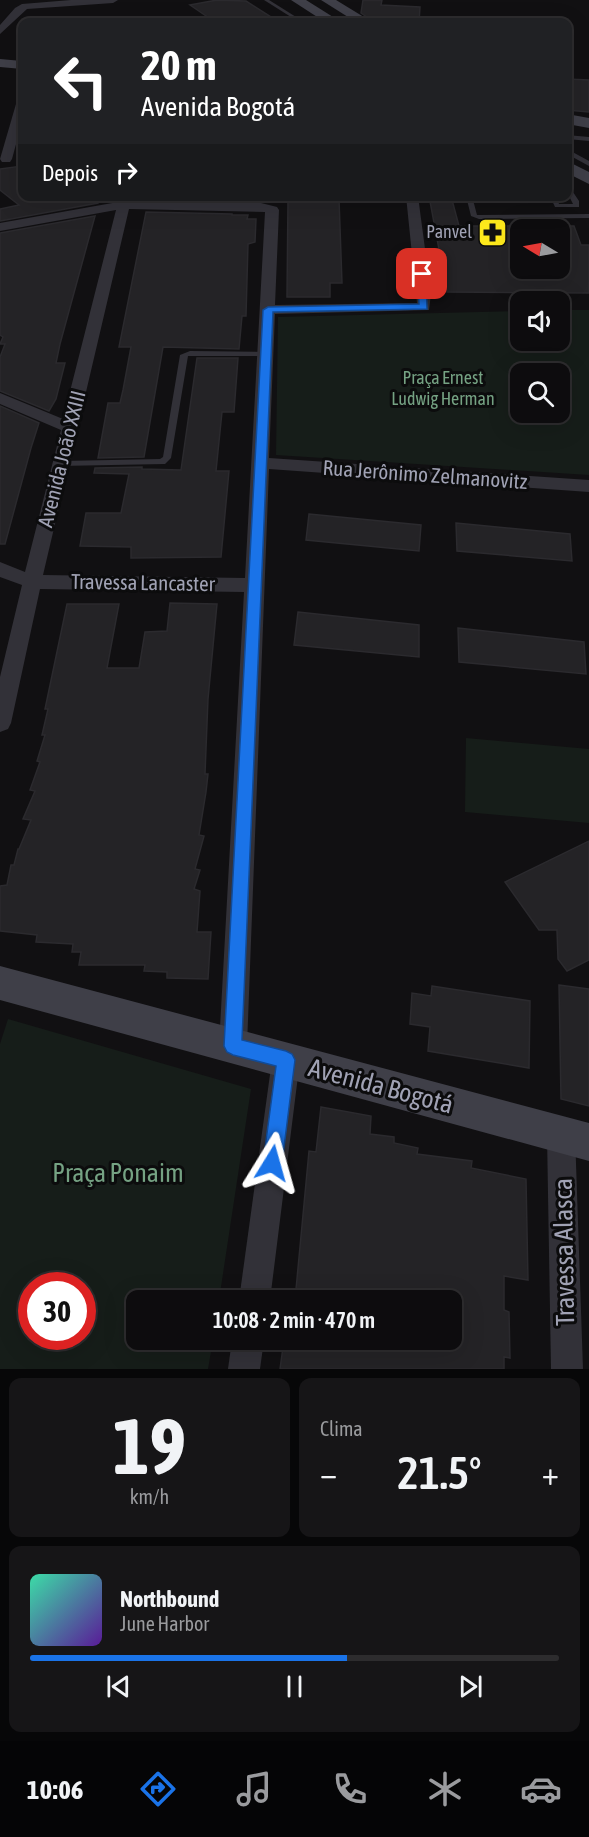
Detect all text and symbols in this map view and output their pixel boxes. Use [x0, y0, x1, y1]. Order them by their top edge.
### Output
text: 20 m [141, 41, 216, 89]
icon: left [42, 42, 120, 120]
text: Avenida Bogotá [141, 91, 295, 122]
icon: right [110, 156, 143, 189]
text: Depois [42, 160, 98, 186]
pharmacy icon: Panvel [477, 216, 509, 248]
north arrow [510, 219, 570, 279]
map controls [510, 219, 570, 423]
place label: Panvel [426, 221, 472, 242]
pin [396, 248, 447, 299]
icon: arrive [405, 257, 438, 290]
button: sound [510, 291, 570, 351]
button: search [510, 363, 570, 423]
park label: Praça Ernest Ludwig Herman [391, 367, 495, 409]
street label: Avenida João XXIII [32, 388, 90, 530]
street label: Rua Jerônimo Zelmanovitz [322, 455, 529, 493]
street label: Travessa Lancaster [71, 569, 216, 595]
street label: Avenida Bogotá [305, 1052, 457, 1120]
position arrow [240, 1131, 304, 1195]
park label: Praça Ponaim [52, 1158, 184, 1188]
street label: Travessa Alasca [548, 1178, 580, 1326]
speed limit sign: 30 [18, 1272, 96, 1350]
text: 10:08 · 2 min · 470 m [213, 1307, 375, 1333]
text: 19 [113, 1401, 186, 1491]
text: Clima [320, 1417, 363, 1440]
text: 21.5° [398, 1447, 481, 1499]
text: − [320, 1454, 337, 1492]
text: + [542, 1454, 559, 1492]
text: km/h [130, 1485, 169, 1508]
text: Northbound [120, 1586, 219, 1612]
text: June Harbor [120, 1612, 209, 1635]
icon: previous [102, 1670, 135, 1703]
icon: pause [278, 1670, 311, 1703]
icon: next [454, 1670, 487, 1703]
icon: directions [137, 1768, 179, 1810]
icon: music [233, 1768, 275, 1810]
icon: phone [329, 1768, 371, 1810]
icon: climate [424, 1768, 466, 1810]
icon: car [520, 1768, 562, 1810]
text: 10:06 [27, 1774, 84, 1805]

